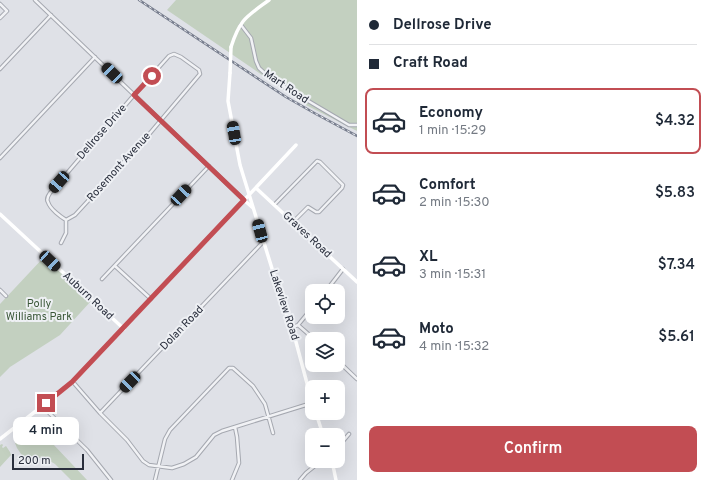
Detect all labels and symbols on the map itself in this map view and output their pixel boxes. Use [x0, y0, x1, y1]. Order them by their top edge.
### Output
car [99, 60, 125, 86]
route start [143, 67, 161, 85]
street label: Mart Road [261, 67, 311, 107]
street label: Dellrose Drive [74, 101, 130, 163]
car [226, 120, 242, 146]
street label: Rosemont Avenue [84, 129, 154, 205]
car [47, 169, 71, 195]
car [168, 182, 194, 208]
street label: Graves Road [280, 209, 334, 261]
car [251, 218, 269, 244]
car [37, 248, 63, 274]
street label: Lakeview Road [266, 268, 302, 342]
street label: Auburn Road [60, 269, 116, 323]
park label: Polly Williams Park [6, 297, 72, 324]
street label: Dolan Road [157, 303, 207, 353]
car [117, 369, 143, 395]
route end [37, 394, 55, 412]
callout: 4 min [13, 417, 79, 445]
scale bar [12, 452, 84, 471]

